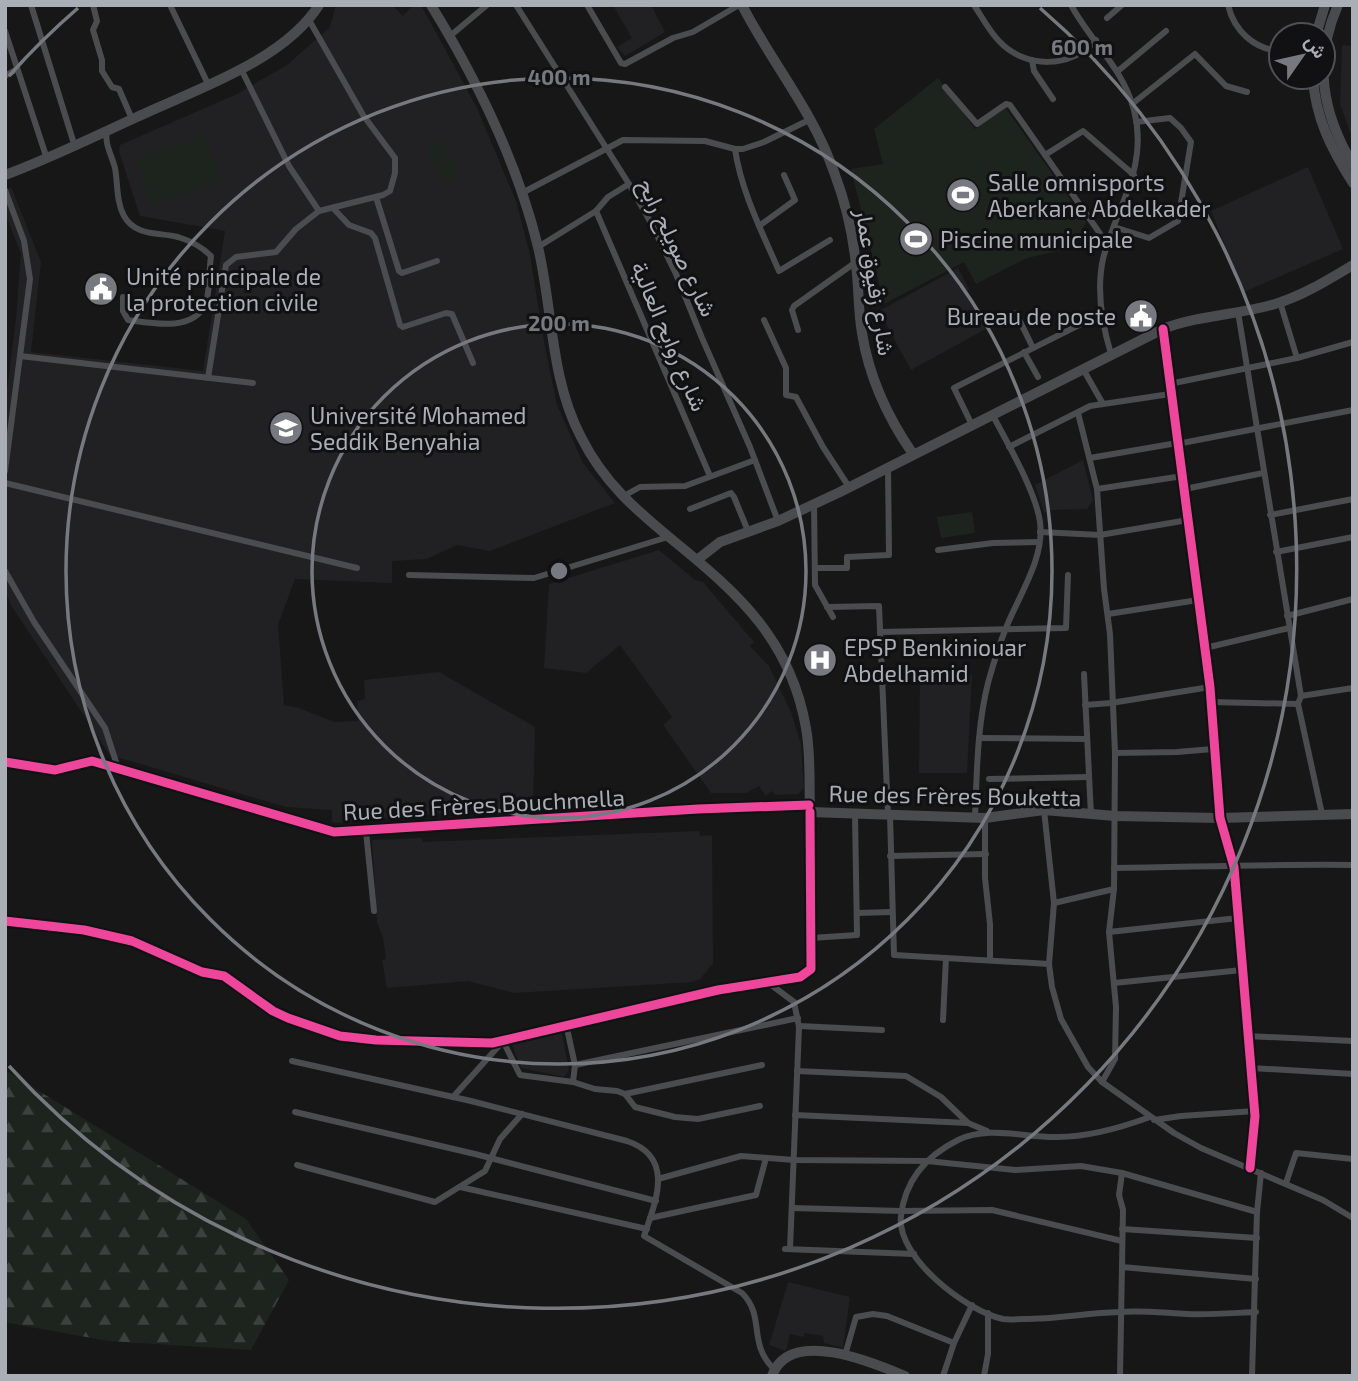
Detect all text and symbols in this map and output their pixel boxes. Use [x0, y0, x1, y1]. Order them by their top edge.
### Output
north arrow [1267, 21, 1337, 91]
text: ش [1300, 30, 1333, 63]
text: 600 m [1051, 34, 1113, 59]
text: 400 m [528, 64, 590, 89]
place label: Salle omnisports Aberkane Abdelkader [988, 168, 1210, 222]
street label: شارع صويلح رابح [630, 173, 724, 322]
sports icon: Salle omnisports Aberkane Abdelkader [944, 176, 982, 214]
street label: شارع زقيوق عمار [847, 206, 901, 358]
sports icon: Piscine municipale [897, 220, 935, 258]
place label: Piscine municipale [940, 225, 1133, 253]
street label: شارع روابح العالية [623, 257, 714, 416]
place label: Unité principale de la protection civile [126, 262, 321, 316]
public building icon: Unité principale de la protection civile [82, 270, 120, 308]
public building icon: Bureau de poste [1122, 297, 1160, 335]
place label: Bureau de poste [947, 302, 1116, 330]
text: 200 m [528, 310, 590, 335]
place label: Université Mohamed Seddik Benyahia [310, 401, 527, 455]
school or university icon: Université Mohamed Seddik Benyahia [267, 409, 305, 447]
centre of rings [547, 559, 571, 583]
place label: EPSP Benkiniouar Abdelhamid [844, 633, 1026, 687]
hospital icon: EPSP Benkiniouar Abdelhamid [801, 641, 839, 679]
street label: Rue des Frères Bouketta [828, 779, 1082, 811]
street label: Rue des Frères Bouchmella [342, 783, 626, 825]

